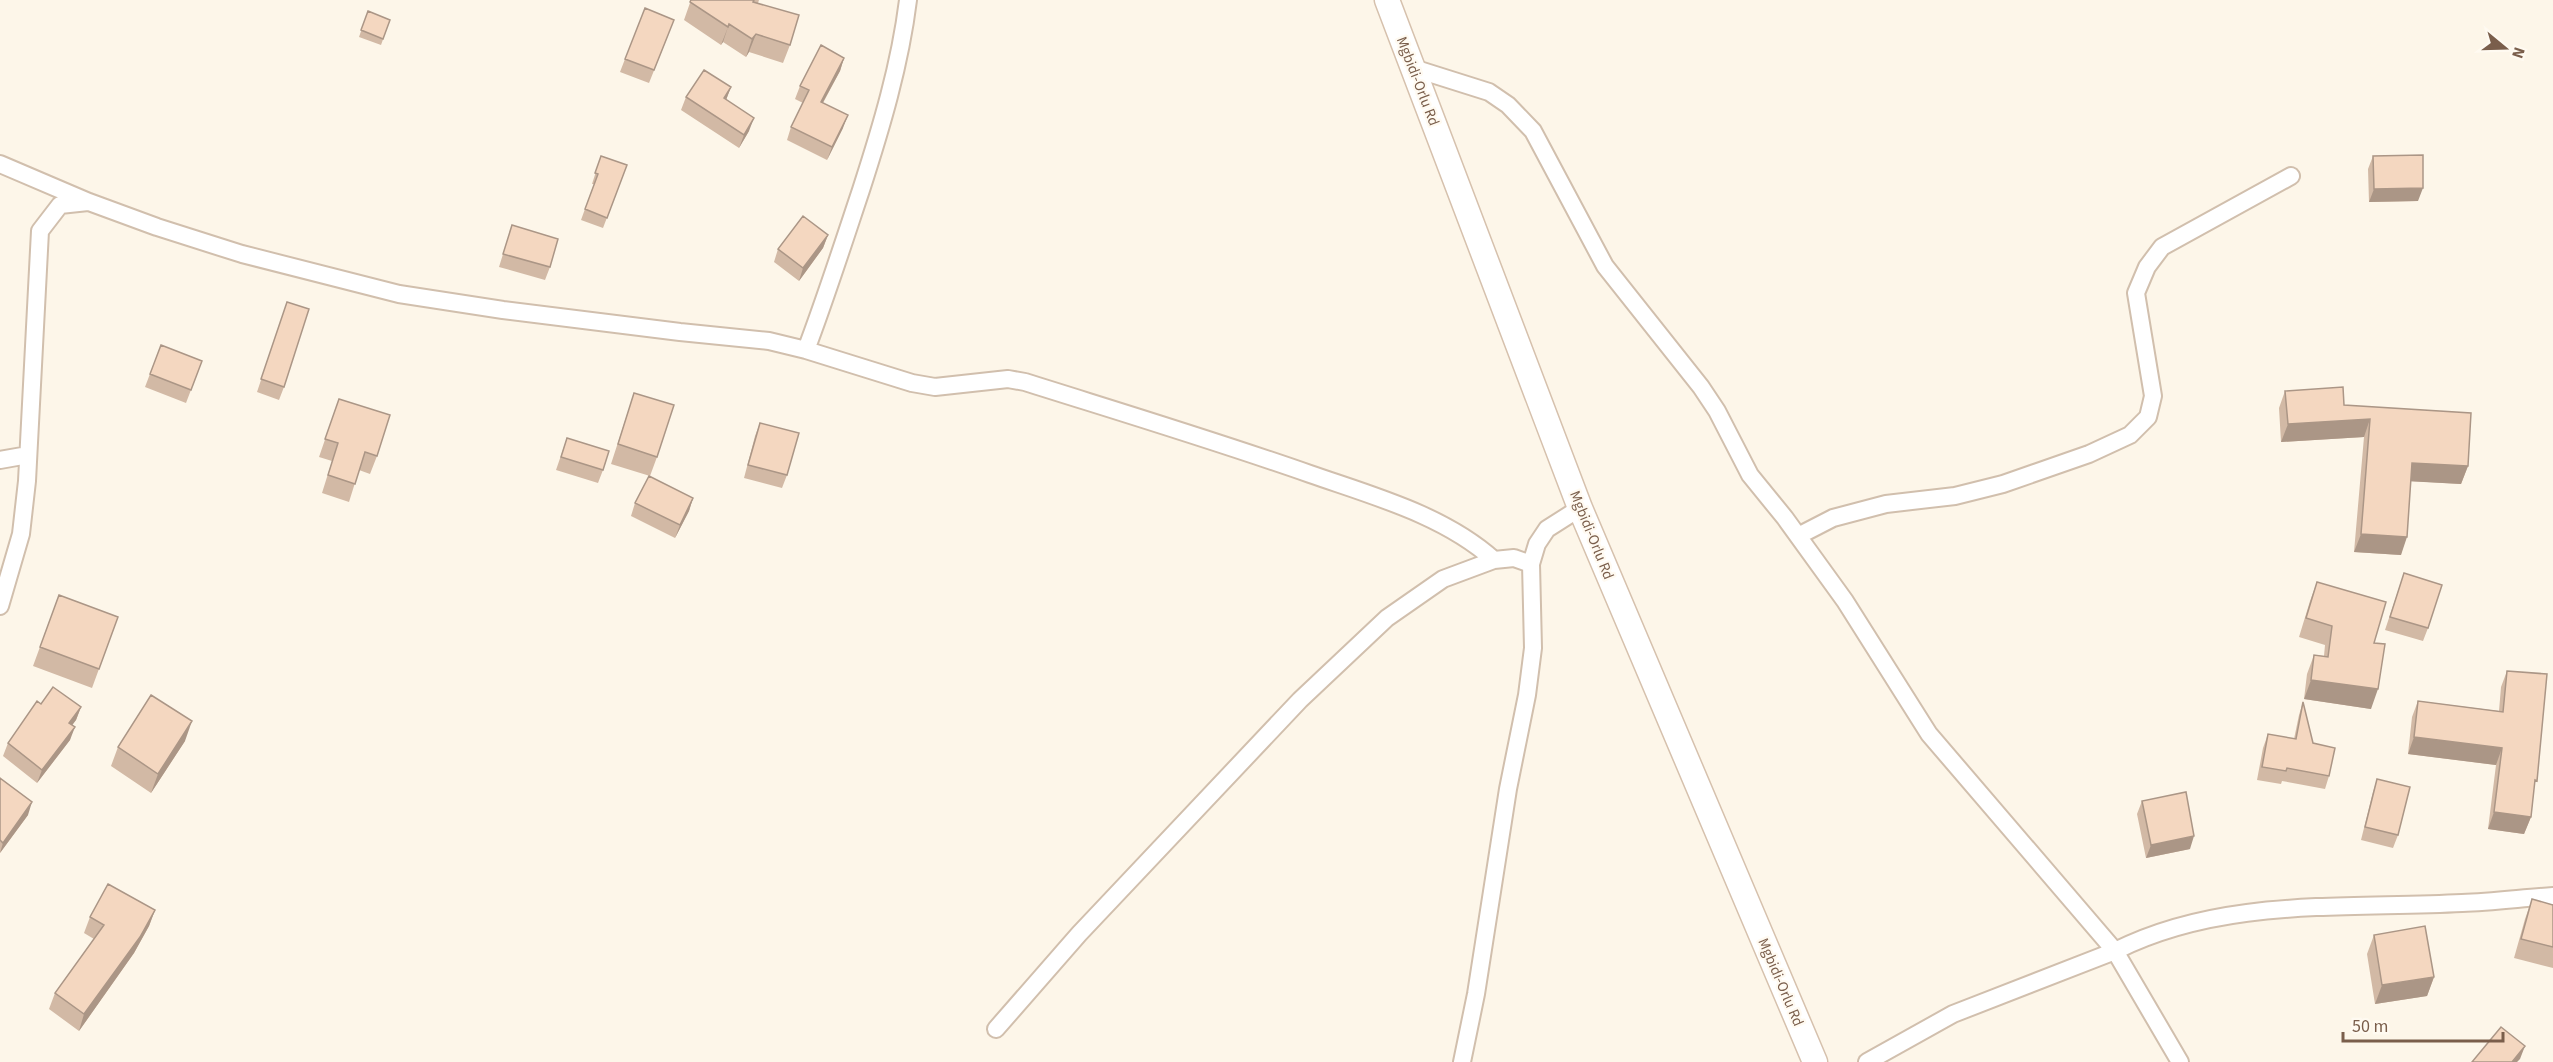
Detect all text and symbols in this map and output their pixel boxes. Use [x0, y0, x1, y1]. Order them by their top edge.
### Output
north arrow [2475, 18, 2535, 78]
street label: Mgbidi-Orlu Rd [1391, 34, 1444, 129]
text: N [2506, 44, 2530, 61]
street label: Mgbidi-Orlu Rd [1564, 488, 1619, 583]
street label: Mgbidi-Orlu Rd [1753, 935, 1809, 1030]
scale bar [2343, 1005, 2504, 1043]
text: 50 m [2352, 1014, 2388, 1039]

